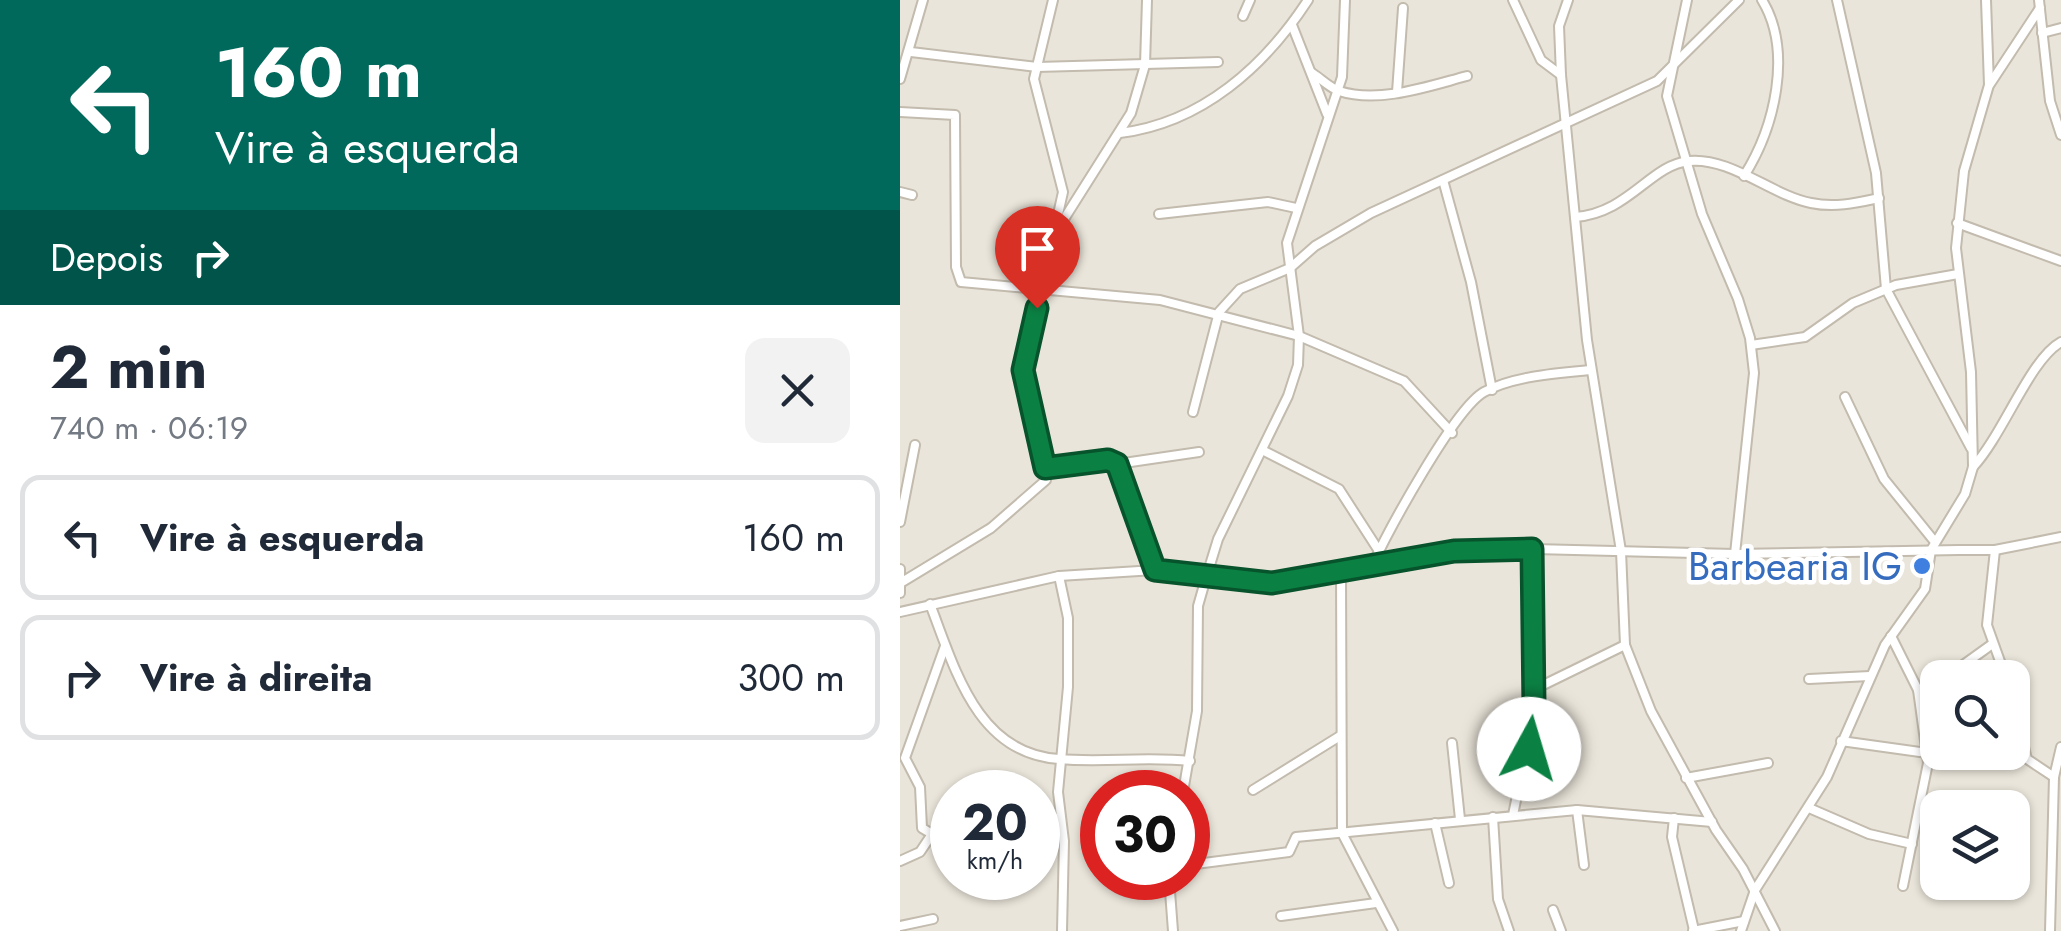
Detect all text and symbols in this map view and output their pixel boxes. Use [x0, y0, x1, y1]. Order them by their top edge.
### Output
text: 160 m [215, 22, 422, 123]
icon: left [50, 40, 180, 170]
text: Vire à esquerda [215, 115, 520, 180]
pin [995, 206, 1080, 309]
icon: arrive [1010, 221, 1065, 276]
text: Depois [50, 230, 163, 285]
icon: right [183, 230, 238, 285]
text: 2 min [50, 324, 208, 411]
button: close [745, 338, 850, 443]
text: 740 m · 06:19 [50, 405, 248, 451]
icon: left [55, 510, 110, 565]
text: Vire à esquerda [140, 510, 424, 565]
text: 160 m [742, 510, 845, 565]
place label: Barbearia IG [1688, 537, 1902, 595]
marker: Barbearia IG [1911, 555, 1933, 577]
icon: right [55, 650, 110, 705]
text: Vire à direita [140, 650, 373, 705]
text: 300 m [738, 650, 845, 705]
map controls [1920, 660, 2030, 900]
button: search [1920, 660, 2030, 770]
position arrow [1477, 697, 1581, 801]
speed limit sign: 30 [1080, 770, 1210, 900]
text: 20 [962, 786, 1028, 859]
button: layers [1920, 790, 2030, 900]
text: km/h [967, 842, 1023, 878]

